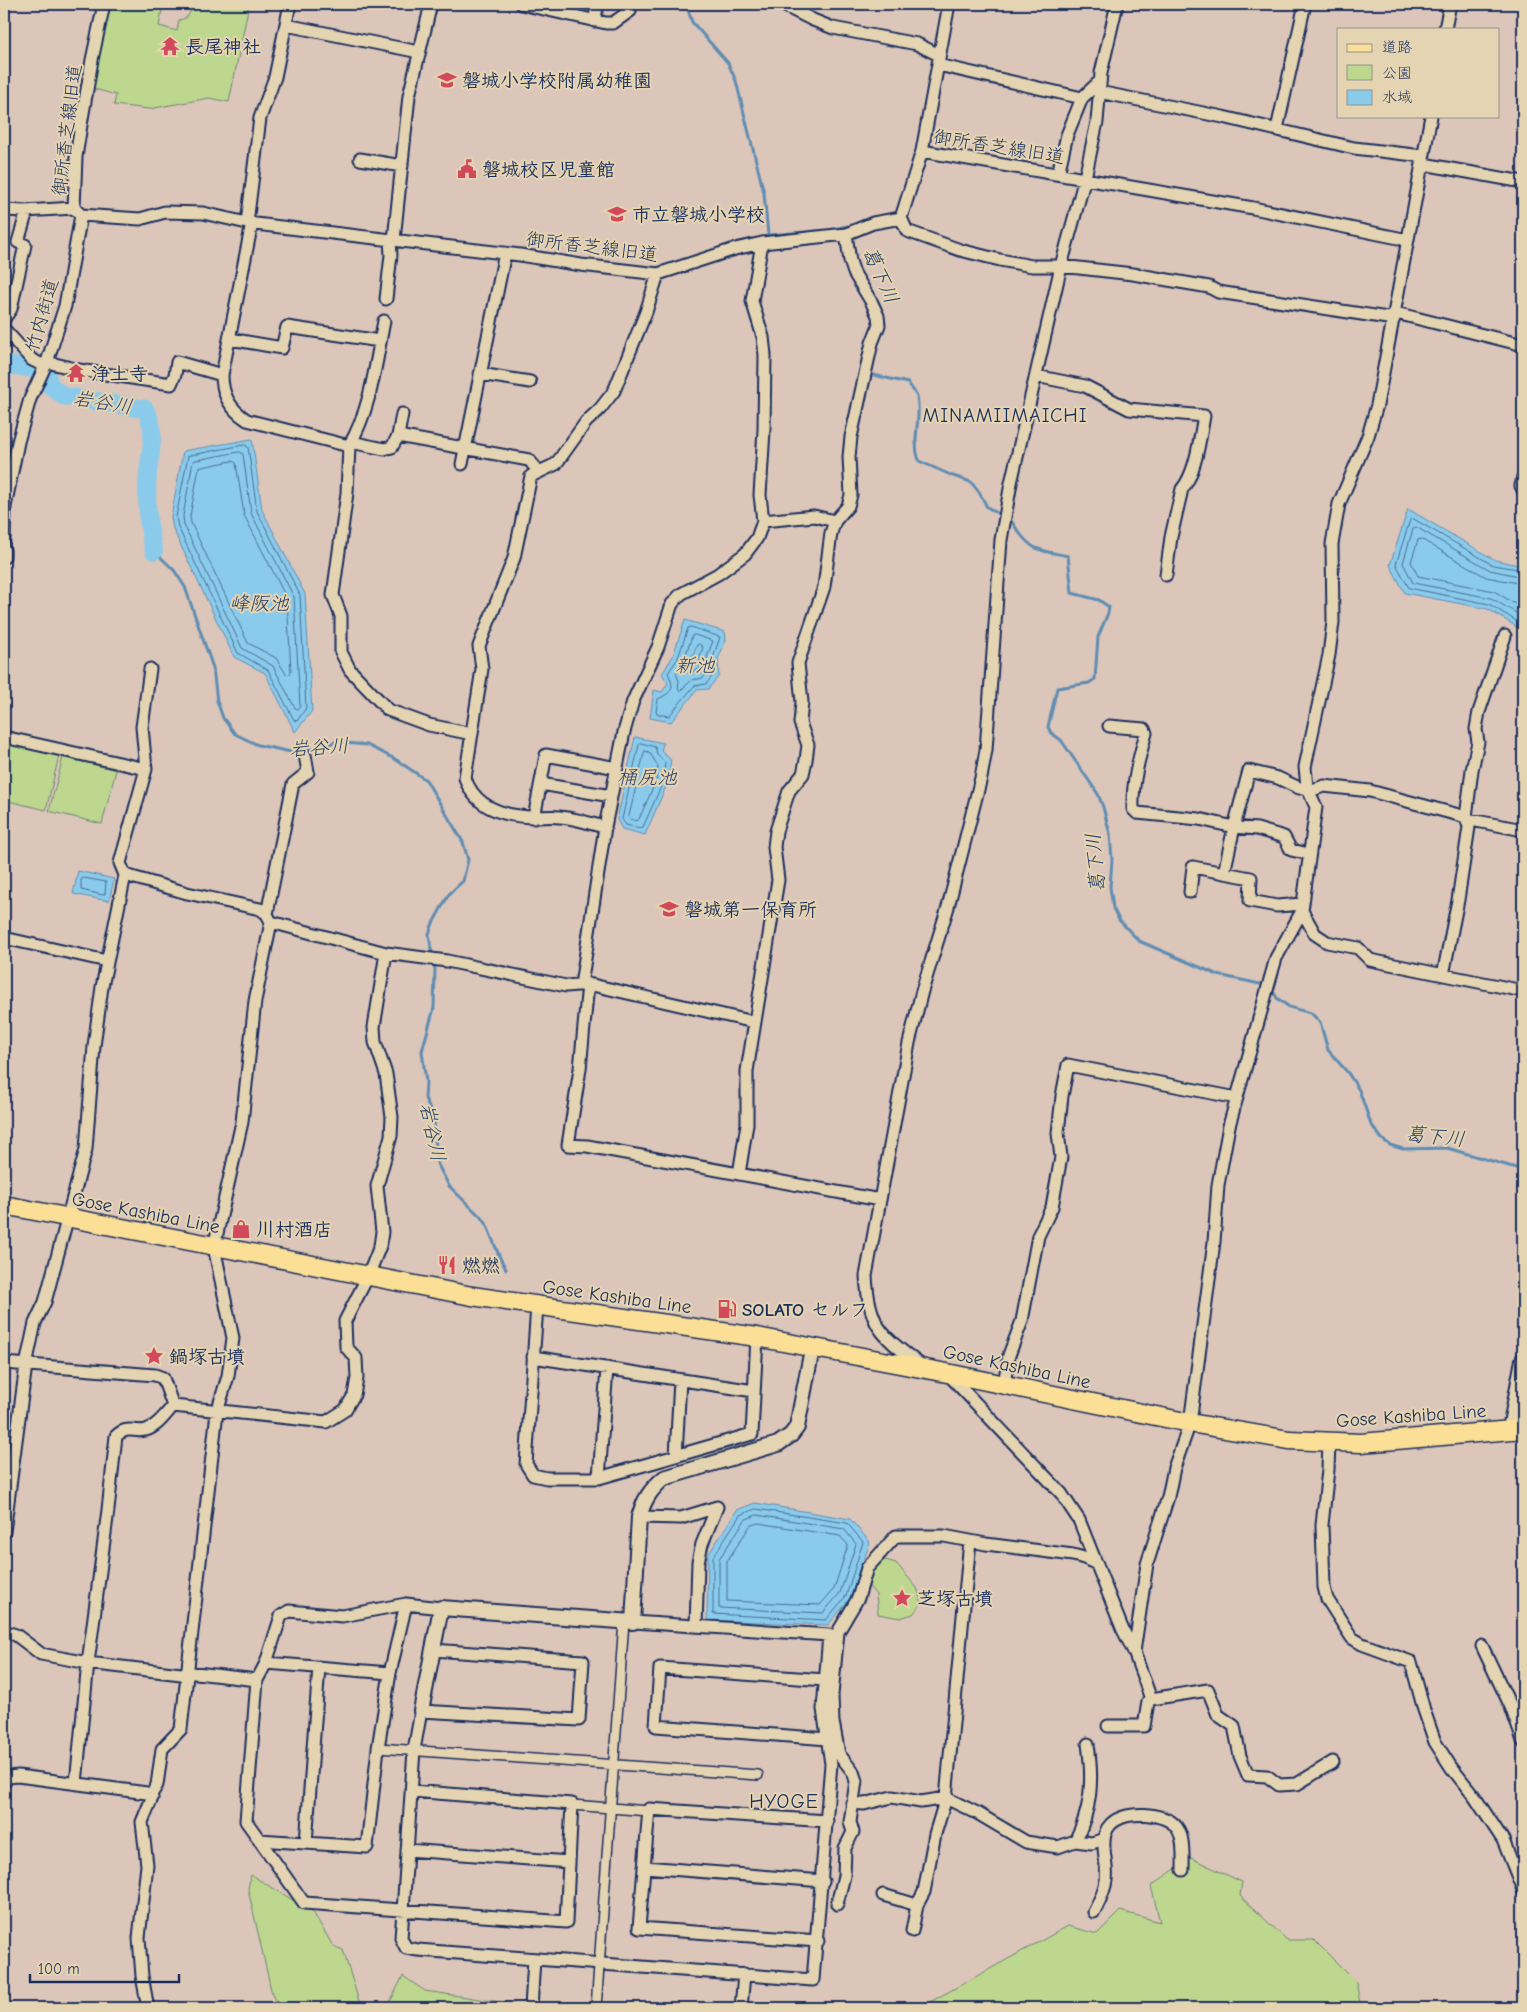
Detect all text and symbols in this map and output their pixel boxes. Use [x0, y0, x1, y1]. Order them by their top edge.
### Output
legend [1337, 28, 1500, 118]
temple icon: 長尾神社 [159, 35, 181, 57]
place label: 長尾神社 [185, 36, 261, 58]
text: 道路 [1382, 38, 1412, 56]
street label: 御所香芝線旧道 [48, 63, 86, 197]
text: 公園 [1382, 64, 1412, 82]
school or university icon: 磐城小学校附属幼稚園 [436, 69, 458, 91]
place label: 磐城小学校附属幼稚園 [462, 70, 652, 92]
text: 水域 [1382, 88, 1412, 106]
street label: 御所香芝線旧道 [931, 126, 1066, 168]
public building icon: 磐城校区児童館 [456, 158, 478, 180]
place label: 磐城校区児童館 [482, 159, 615, 181]
school or university icon: 市立磐城小学校 [606, 203, 628, 225]
place label: 市立磐城小学校 [632, 204, 765, 226]
street label: 御所香芝線旧道 [525, 228, 659, 266]
water label: 葛下川 [858, 243, 903, 307]
street label: 竹内街道 [21, 276, 63, 355]
temple icon: 浄土寺 [65, 362, 87, 384]
place label: 浄土寺 [91, 363, 148, 385]
water label: 岩谷川 [71, 386, 134, 419]
district label: MINAMIIMAICHI [922, 404, 1088, 427]
water label: 峰阪池 [229, 592, 290, 615]
water label: 新池 [675, 654, 716, 677]
water label: 岩谷川 [288, 734, 350, 761]
water label: 桶尻池 [617, 766, 678, 789]
water label: 葛下川 [1081, 832, 1110, 894]
school or university icon: 磐城第一保育所 [658, 898, 680, 920]
place label: 磐城第一保育所 [684, 899, 817, 921]
water label: 岩谷川 [415, 1100, 450, 1164]
water label: 葛下川 [1404, 1122, 1466, 1151]
street label: Gose Kashiba Line [70, 1188, 222, 1238]
shop icon: 川村酒店 [230, 1218, 252, 1240]
place label: 川村酒店 [256, 1219, 332, 1241]
restaurant icon: 燃燃 [436, 1254, 458, 1276]
place label: 燃燃 [462, 1255, 500, 1277]
street label: Gose Kashiba Line [541, 1276, 693, 1318]
fuel station icon: SOLATO セルフ [716, 1298, 738, 1320]
place label: SOLATO セルフ [742, 1299, 869, 1321]
street label: Gose Kashiba Line [941, 1341, 1093, 1393]
place icon: 鍋塚古墳 [143, 1345, 165, 1367]
place label: 鍋塚古墳 [169, 1346, 245, 1368]
street label: Gose Kashiba Line [1335, 1400, 1487, 1432]
place icon: 芝塚古墳 [891, 1587, 913, 1609]
place label: 芝塚古墳 [917, 1588, 993, 1610]
district label: HYOGE [749, 1790, 819, 1813]
scale bar [30, 1952, 179, 1984]
text: 100 m [38, 1960, 80, 1978]

